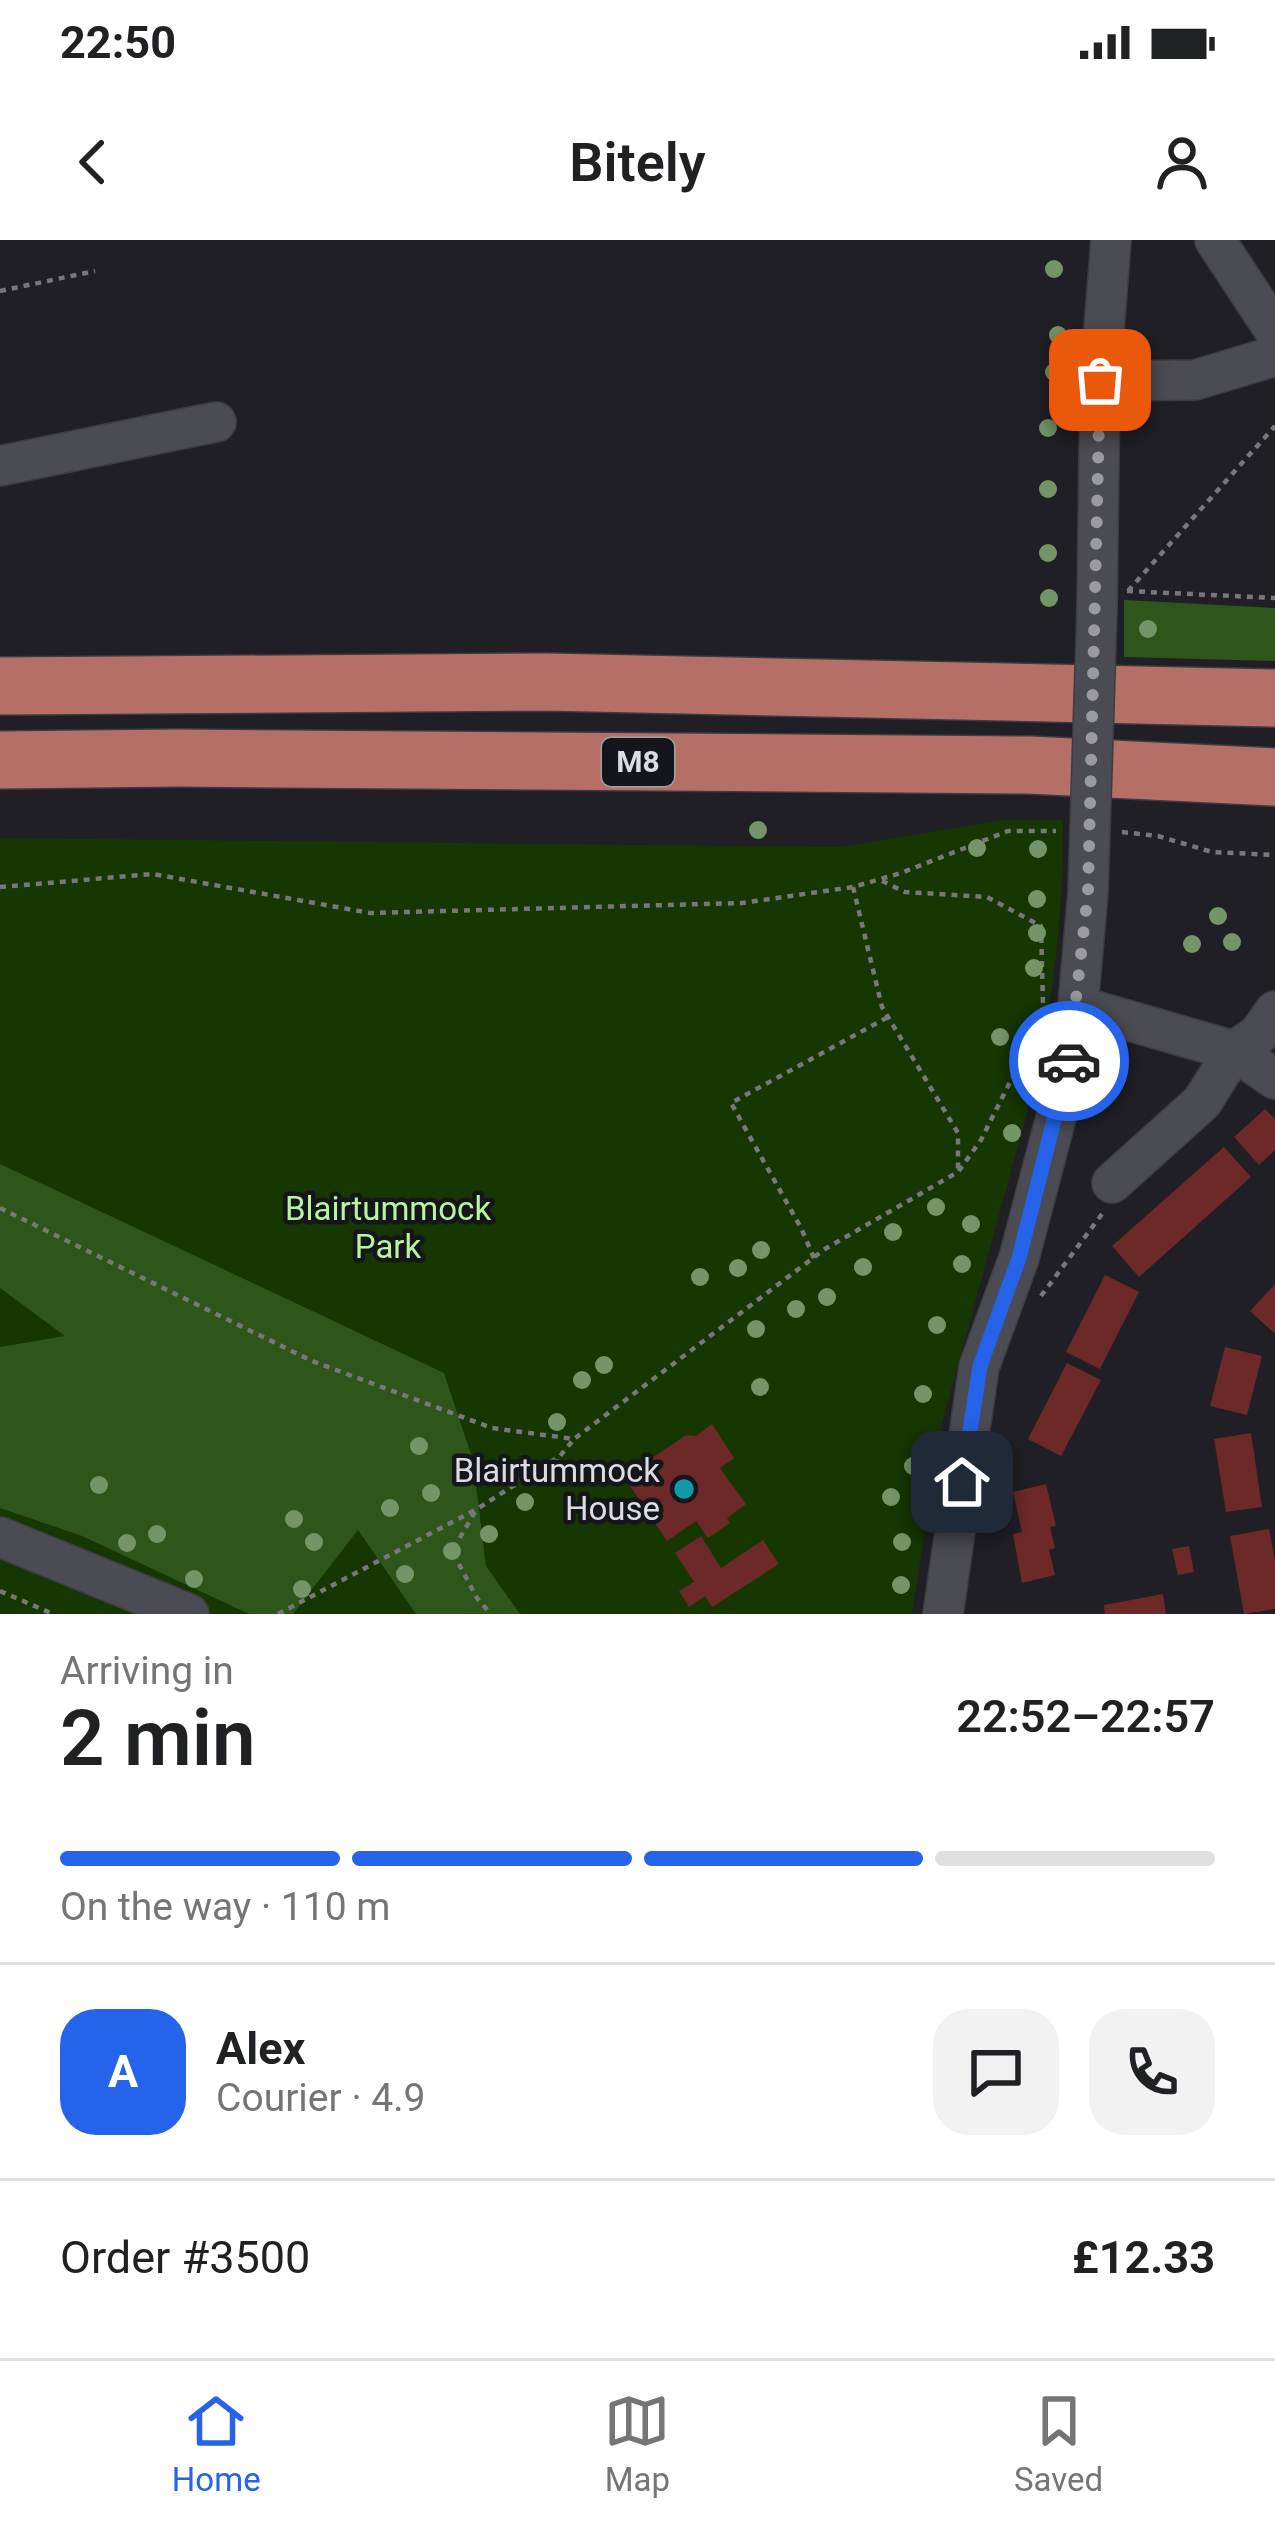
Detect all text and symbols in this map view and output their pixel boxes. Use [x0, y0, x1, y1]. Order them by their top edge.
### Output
text: 22:50 [60, 16, 176, 69]
icon: back [60, 129, 126, 195]
icon: person [1149, 129, 1215, 195]
text: Bitely [569, 131, 706, 194]
pin [1049, 329, 1151, 431]
icon: bag [1067, 347, 1133, 413]
road number: M8 [602, 738, 674, 786]
courier [1009, 1001, 1129, 1121]
icon: car [1036, 1028, 1102, 1094]
park label: Blairtummock Park [285, 1189, 491, 1266]
pin [911, 1431, 1013, 1533]
icon: home [929, 1449, 995, 1515]
place label: Blairtummock House [454, 1451, 660, 1528]
marker: Blairtummock House [671, 1476, 697, 1502]
text: Arriving in [60, 1648, 234, 1694]
text: 22:52–22:57 [956, 1690, 1215, 1743]
text: 2 min [60, 1693, 256, 1784]
text: On the way · 110 m [60, 1884, 391, 1930]
button: chat [933, 2009, 1059, 2135]
button: phone [1089, 2009, 1215, 2135]
text: Alex [216, 2022, 305, 2075]
text: A [108, 2045, 138, 2098]
text: Courier · 4.9 [216, 2075, 425, 2121]
text: Order #3500 [60, 2231, 310, 2284]
text: £12.33 [1072, 2231, 1215, 2284]
tab: Home [172, 2388, 261, 2499]
tab: Map [604, 2388, 670, 2499]
tab: Saved [1014, 2388, 1103, 2499]

